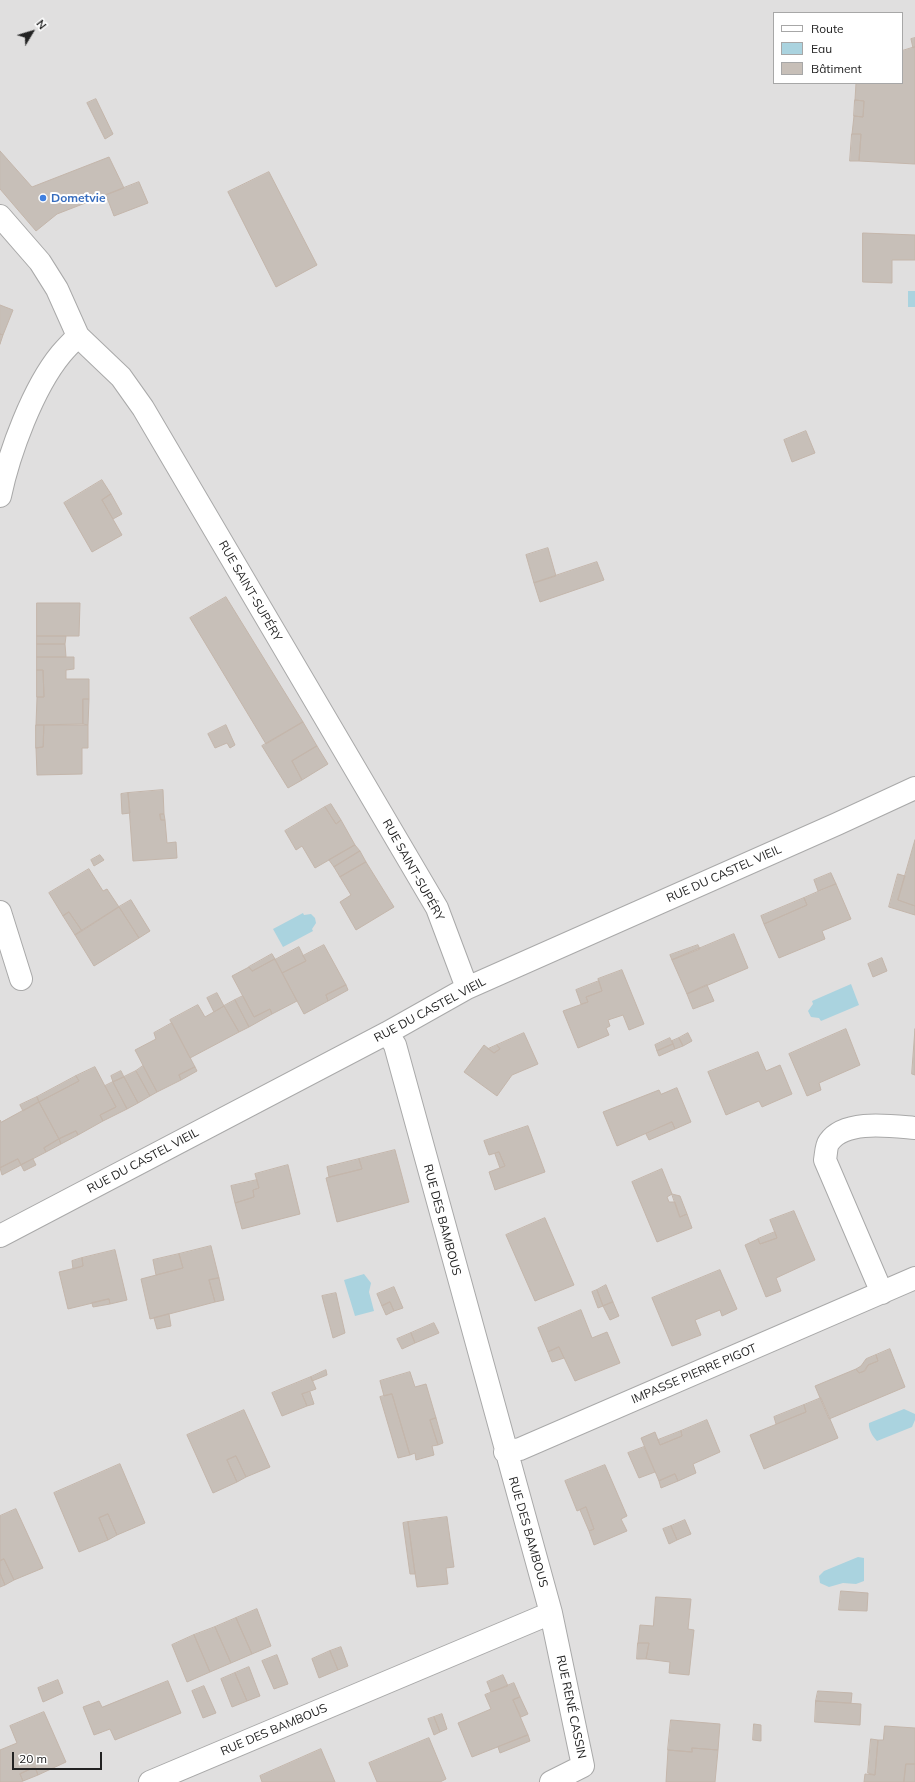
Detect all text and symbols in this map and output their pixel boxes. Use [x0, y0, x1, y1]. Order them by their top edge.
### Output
north arrow [12, 12, 52, 52]
legend [773, 12, 903, 84]
text: N [33, 17, 50, 32]
text: Route [811, 21, 844, 36]
text: Eau [811, 41, 832, 56]
text: Bâtiment [811, 61, 862, 76]
place label: Dometvie [51, 191, 105, 205]
marker: Dometvie [38, 193, 48, 203]
street label: RUE SAINT-SUPÉRY [215, 538, 285, 644]
street label: RUE SAINT-SUPÉRY [379, 817, 447, 923]
street label: RUE DU CASTEL VIEIL [664, 842, 784, 906]
street label: RUE DU CASTEL VIEIL [372, 974, 488, 1046]
street label: RUE DU CASTEL VIEIL [85, 1125, 201, 1197]
street label: RUE DES BAMBOUS [420, 1163, 464, 1277]
street label: IMPASSE PIERRE PIGOT [629, 1341, 759, 1407]
street label: RUE DES BAMBOUS [505, 1475, 551, 1589]
street label: RUE RENÉ CASSIN [553, 1654, 589, 1760]
street label: RUE DES BAMBOUS [218, 1701, 330, 1759]
scale bar [14, 1744, 104, 1770]
text: 20 m [19, 1751, 47, 1766]

